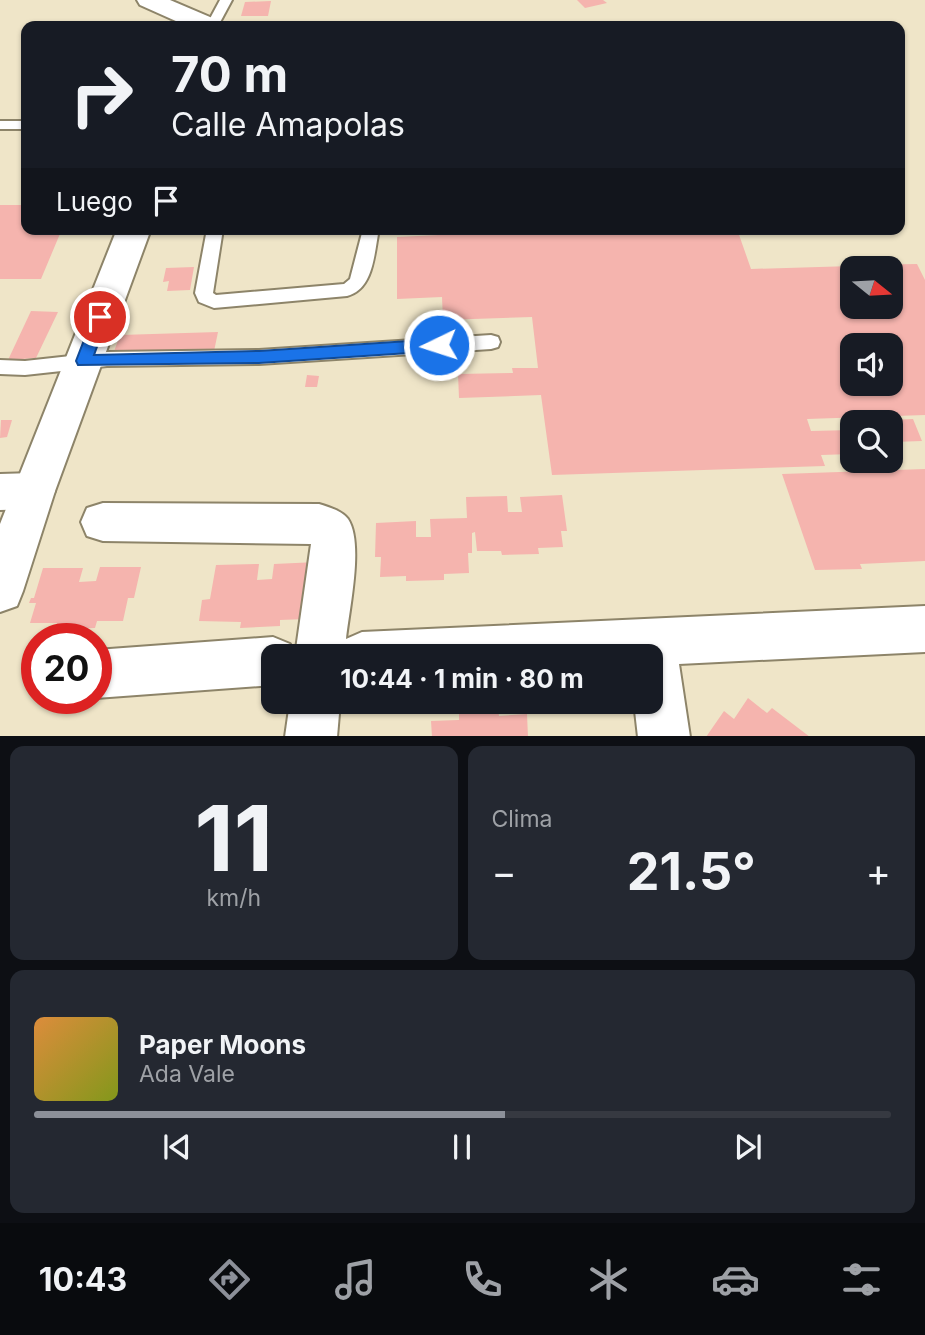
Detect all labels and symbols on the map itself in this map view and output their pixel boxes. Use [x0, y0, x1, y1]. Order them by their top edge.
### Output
north arrow [840, 256, 903, 318]
pin [70, 287, 130, 347]
position arrow [402, 308, 476, 382]
speed limit sign: 20 [21, 623, 112, 714]

